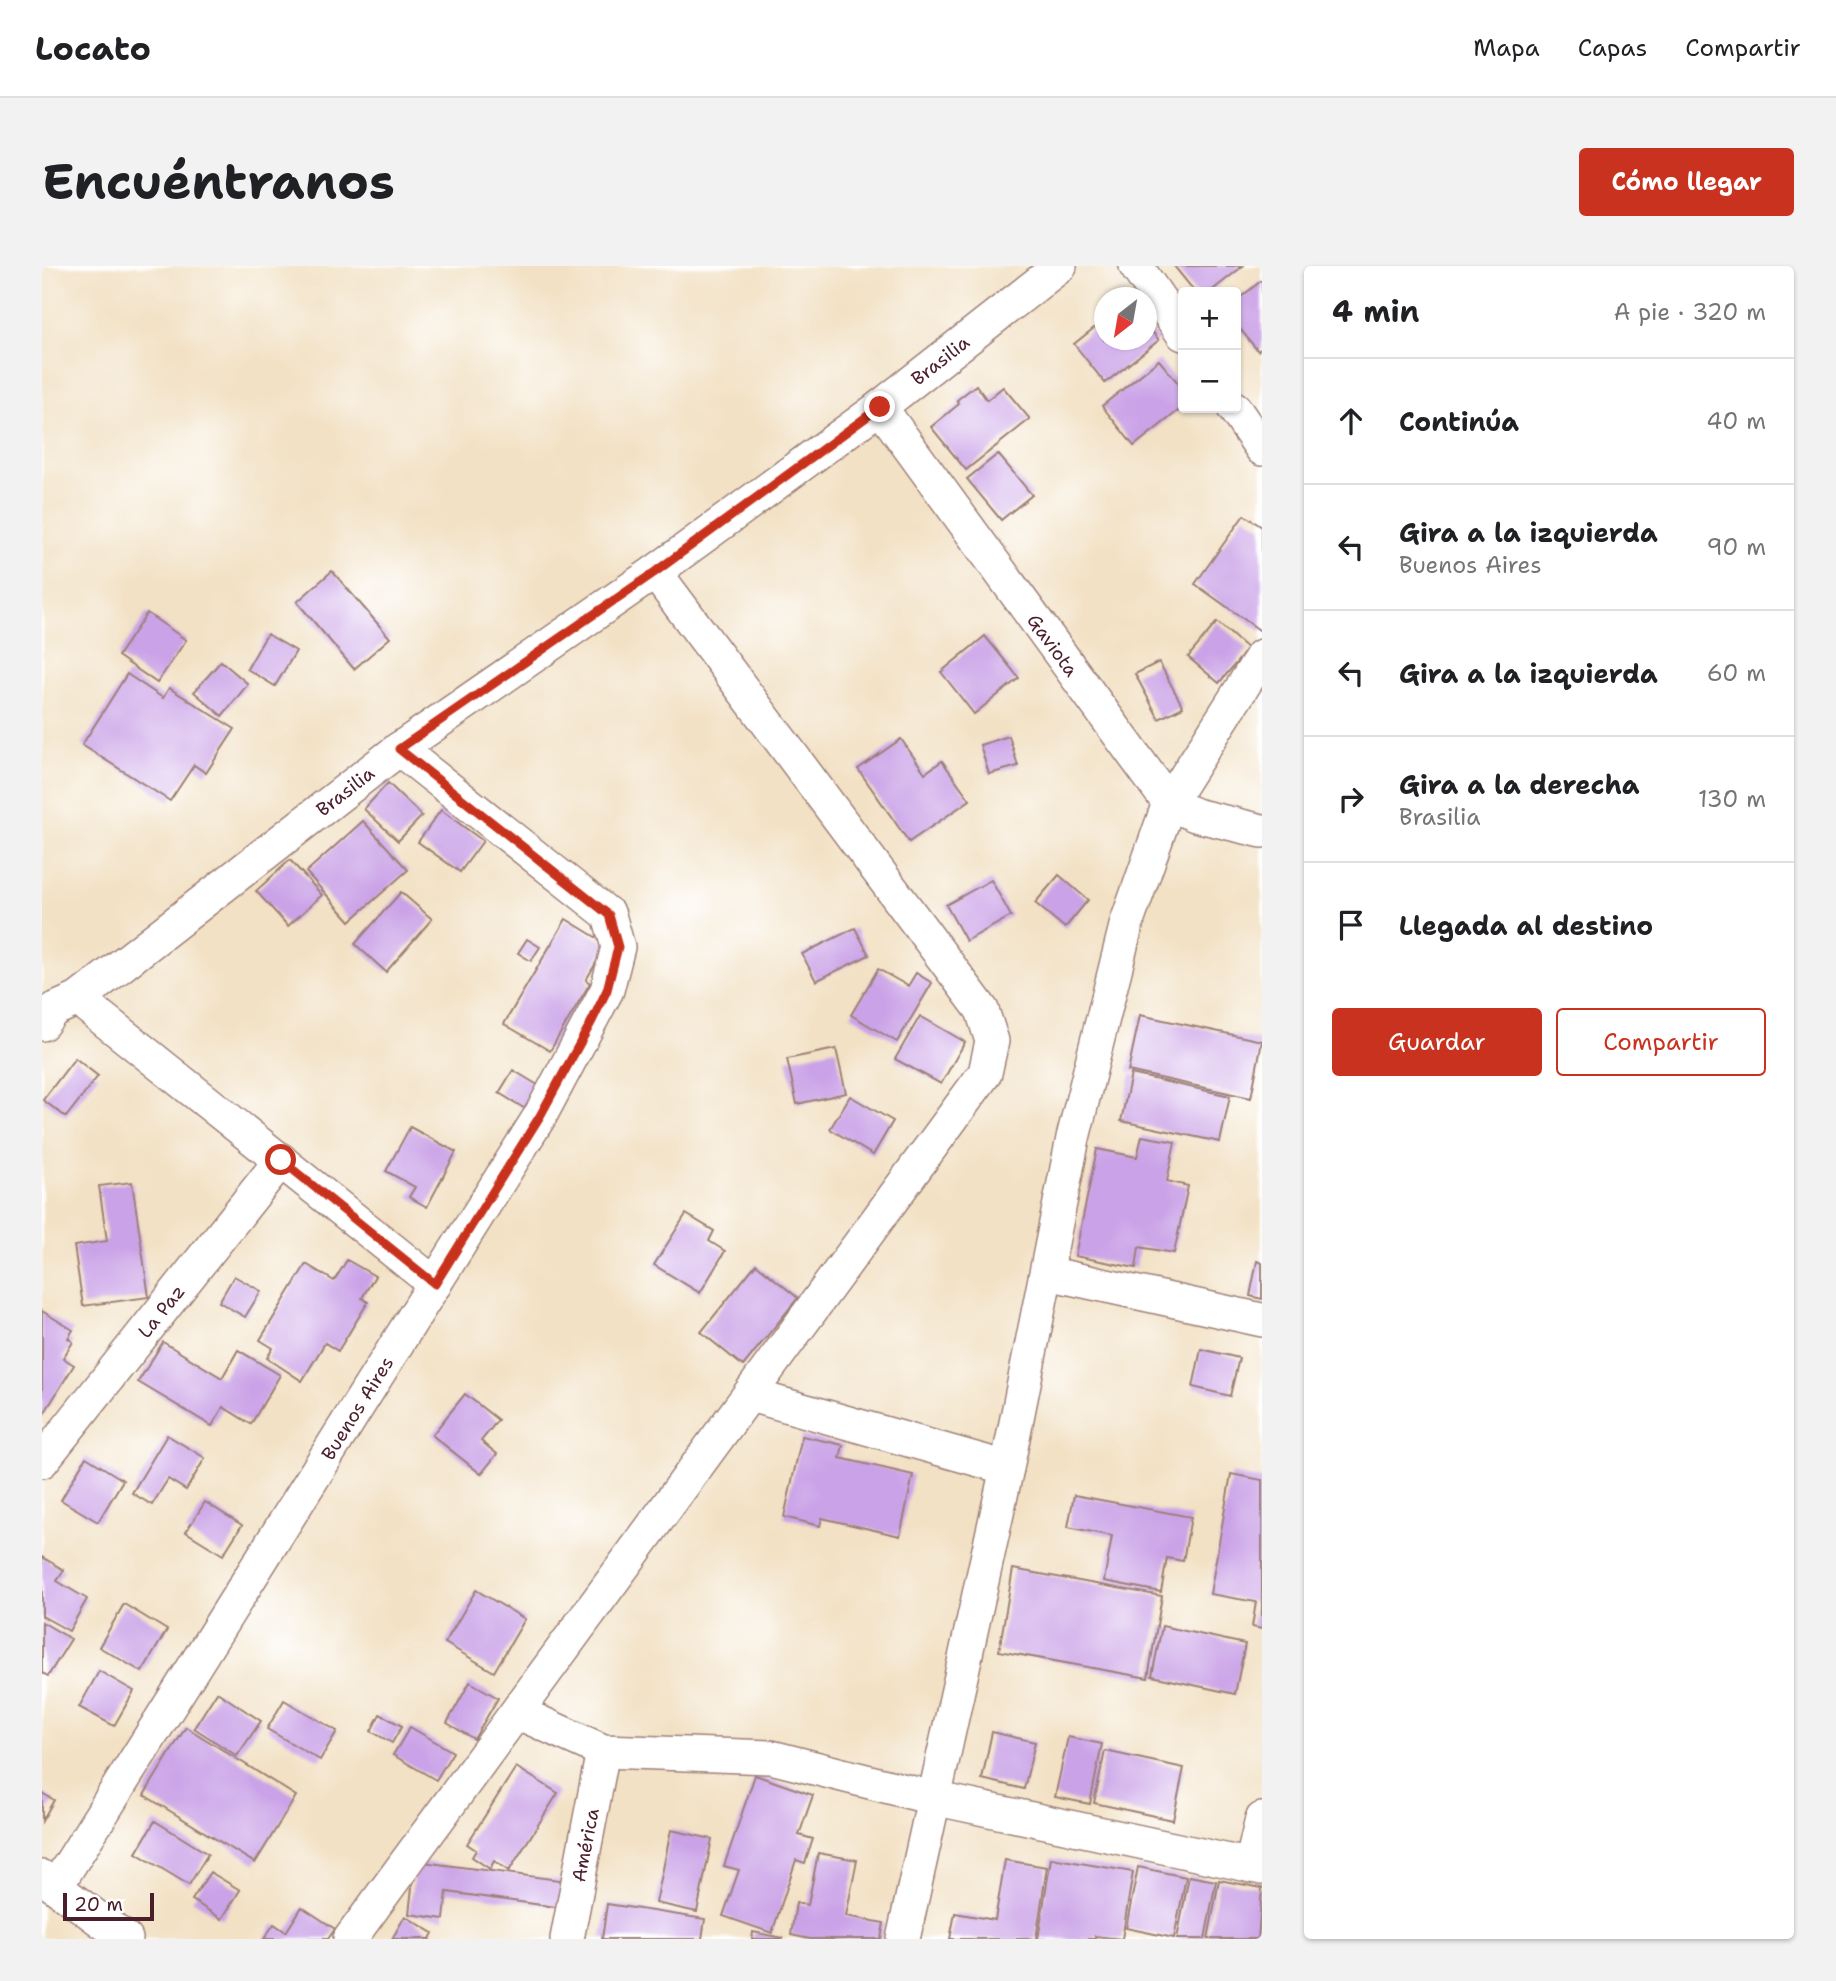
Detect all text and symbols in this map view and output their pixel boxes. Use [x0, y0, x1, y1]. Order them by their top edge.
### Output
text: Locato [35, 26, 151, 71]
text: Mapa [1473, 32, 1540, 64]
text: Capas [1578, 32, 1647, 64]
text: Compartir [1685, 32, 1801, 64]
button: Cómo llegar [1579, 148, 1794, 216]
text: Encuéntranos [42, 149, 395, 215]
north arrow [1094, 287, 1157, 350]
map controls [1178, 287, 1241, 413]
button: + [1178, 287, 1241, 350]
text: 4 min [1332, 291, 1419, 332]
text: A pie · 320 m [1614, 297, 1766, 327]
street label: Brasilia [906, 330, 975, 391]
button: − [1178, 350, 1241, 413]
route end [864, 391, 895, 422]
icon: ahead [1332, 402, 1370, 440]
text: Continúa [1399, 404, 1519, 439]
text: 40 m [1706, 406, 1766, 436]
text: Gira a la izquierda [1399, 515, 1658, 550]
icon: left [1332, 528, 1370, 566]
text: 90 m [1706, 532, 1766, 562]
text: Buenos Aires [1399, 550, 1542, 580]
street label: Gaviota [1021, 609, 1084, 682]
icon: left [1332, 654, 1370, 692]
text: Gira a la izquierda [1399, 656, 1658, 691]
text: 60 m [1707, 658, 1766, 688]
street label: Brasilia [311, 761, 380, 822]
text: Gira a la derecha [1399, 767, 1640, 802]
icon: right [1332, 780, 1370, 818]
text: 130 m [1698, 784, 1766, 814]
text: Brasilia [1399, 802, 1481, 832]
icon: arrive [1332, 906, 1370, 944]
text: Llegada al destino [1399, 908, 1653, 943]
button: Guardar [1332, 1008, 1542, 1076]
button: Compartir [1556, 1008, 1766, 1076]
route start [265, 1144, 296, 1175]
street label: La Paz [132, 1279, 191, 1343]
street label: Buenos Aires [316, 1352, 399, 1465]
street label: América [566, 1806, 605, 1884]
scale bar [63, 1890, 154, 1922]
text: 20 m [74, 1892, 123, 1917]

